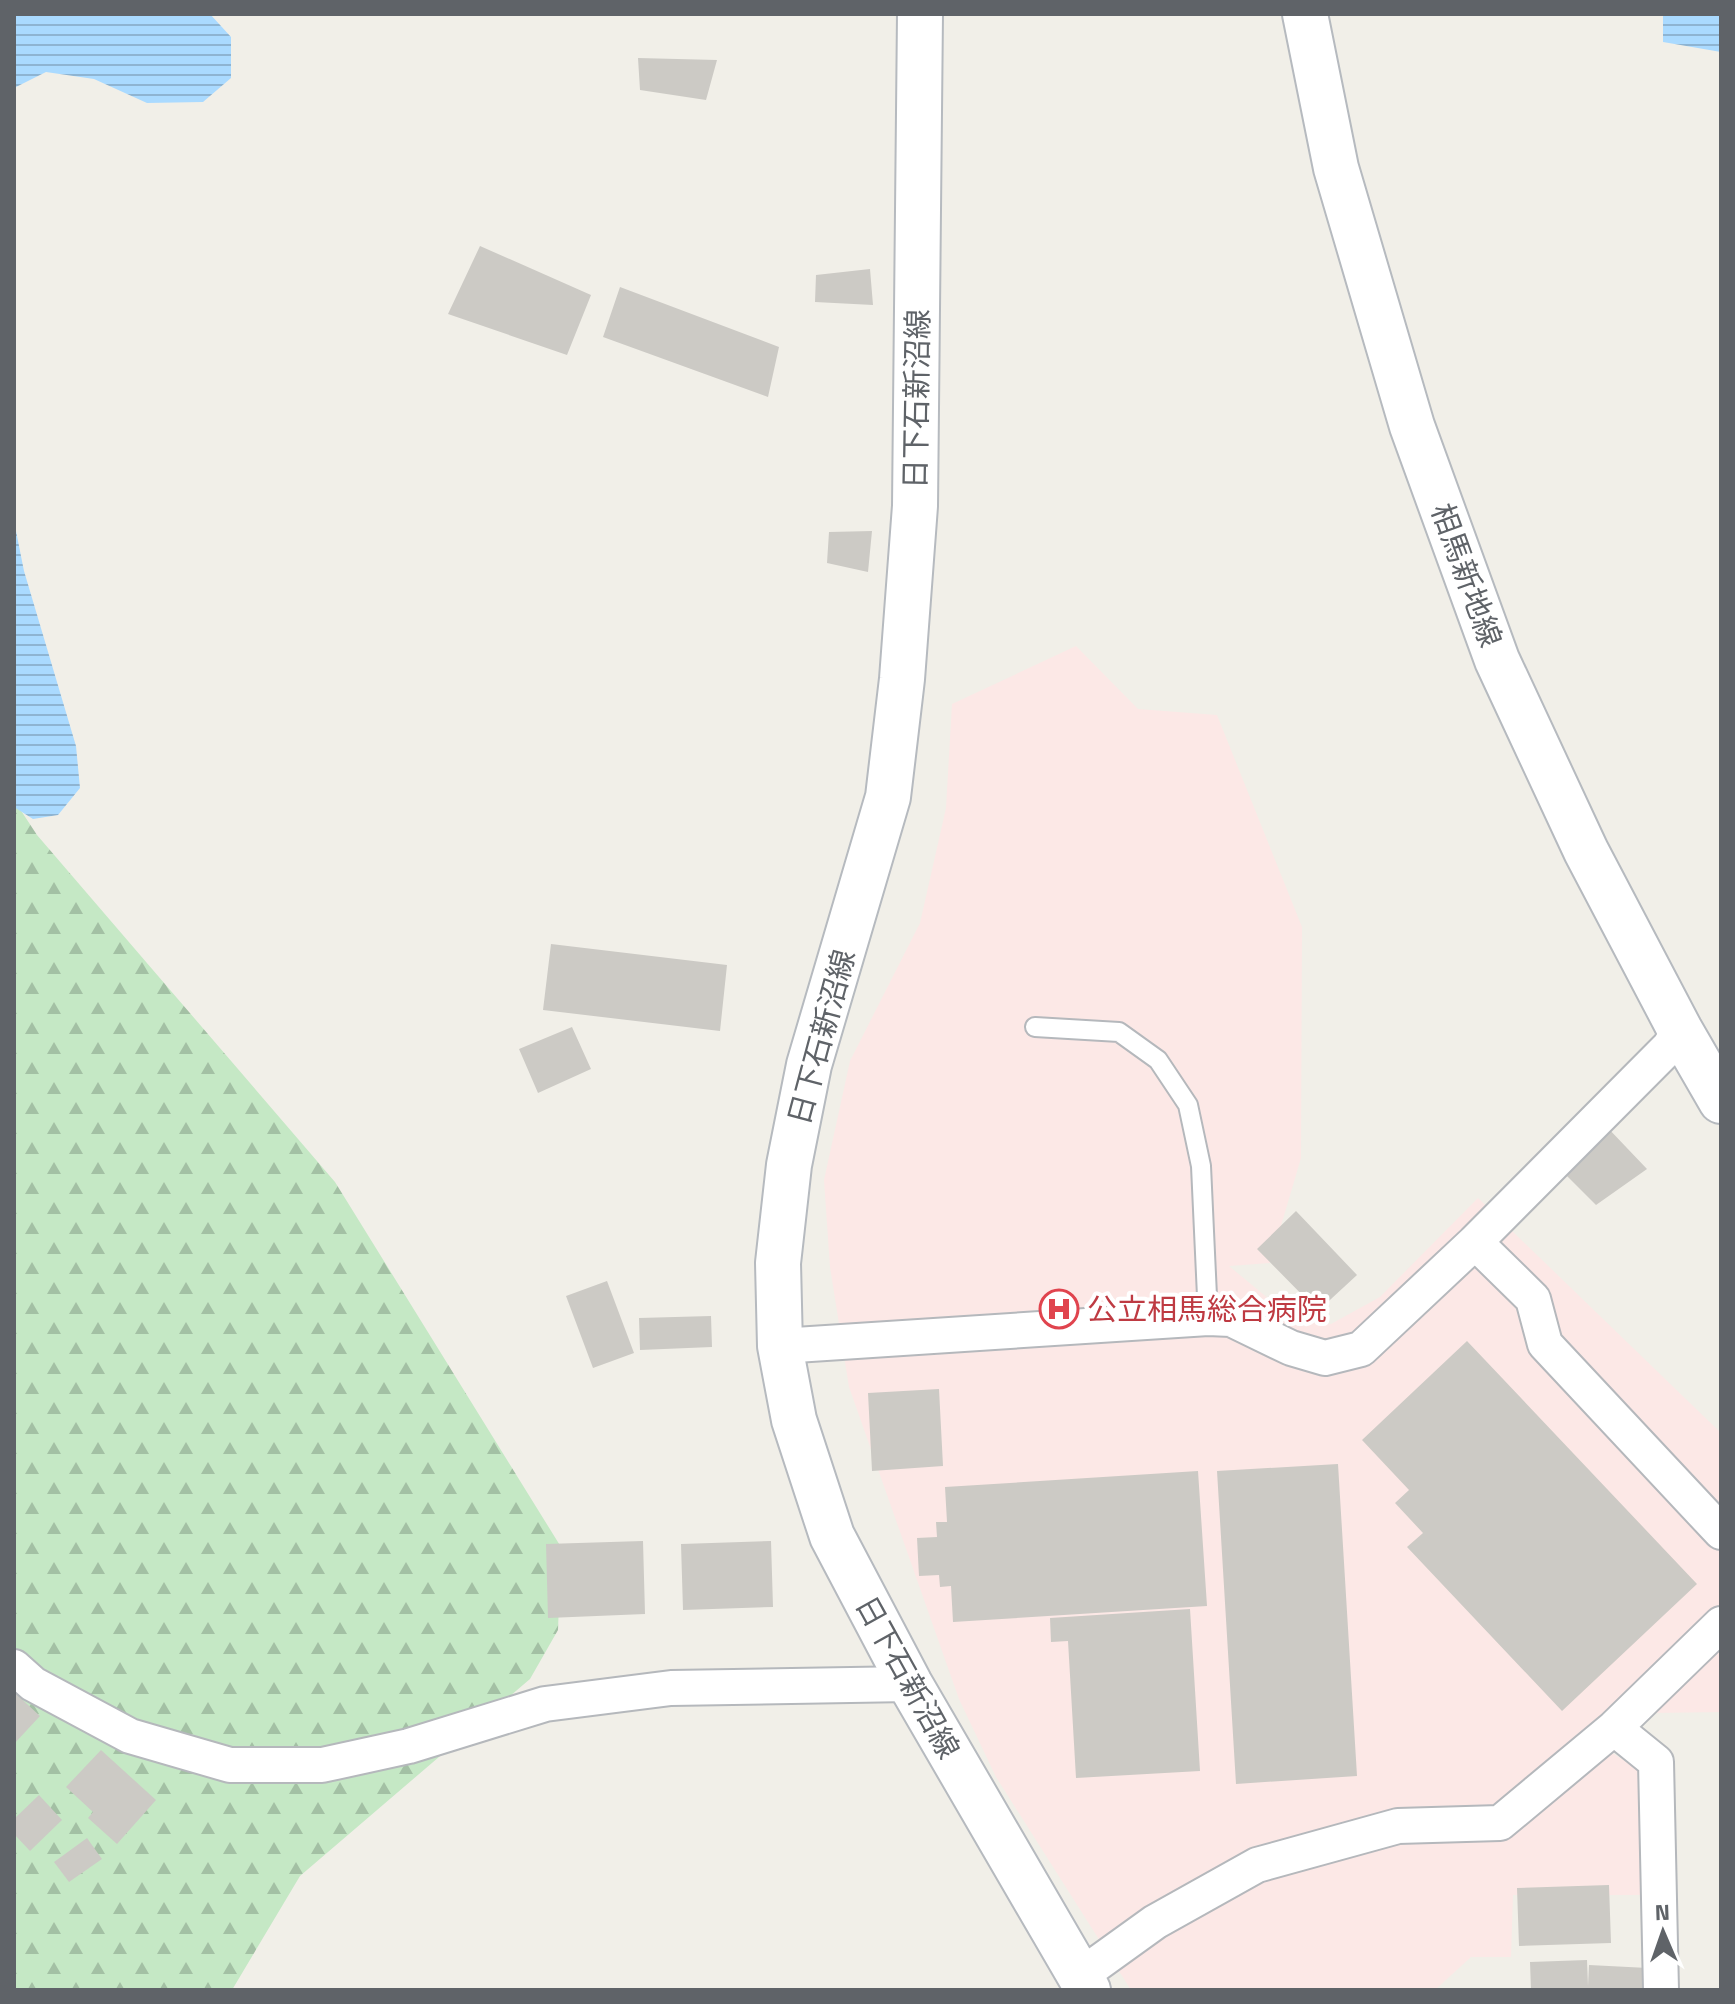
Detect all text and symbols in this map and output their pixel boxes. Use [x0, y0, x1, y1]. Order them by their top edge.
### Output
street label: 日下石新沼線 [891, 309, 941, 489]
street label: 相馬新地線 [1420, 497, 1514, 653]
street label: 日下石新沼線 [775, 944, 867, 1130]
place label: 公立相馬総合病院 [1087, 1286, 1327, 1332]
hospital icon: 公立相馬総合病院 [1038, 1288, 1080, 1330]
street label: 日下石新沼線 [844, 1587, 972, 1767]
north arrow [1623, 1892, 1703, 1972]
text: N [1654, 1895, 1671, 1929]

